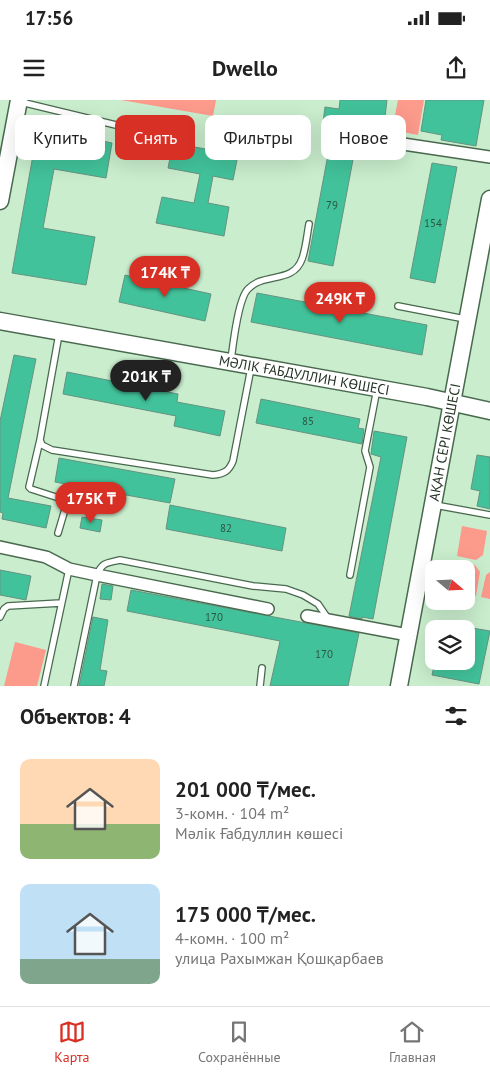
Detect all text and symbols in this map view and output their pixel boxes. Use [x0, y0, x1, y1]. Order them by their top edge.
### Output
text: 17:56 [25, 6, 73, 30]
icon: menu [20, 54, 48, 82]
text: Dwello [212, 54, 278, 82]
icon: share [442, 54, 470, 82]
chip: Купить [15, 115, 105, 160]
chip: Снять [115, 115, 195, 160]
chip: Фильтры [205, 115, 311, 160]
chip: Новое [321, 115, 406, 160]
house number: 79 [326, 198, 338, 212]
house number: 154 [424, 216, 442, 230]
pin: 174K ₸ [124, 256, 206, 298]
text: 174K ₸ [140, 262, 190, 282]
pin: 249K ₸ [299, 282, 381, 324]
text: 249K ₸ [315, 288, 365, 308]
street label: МӘЛІК ҒАБДУЛЛИН КӨШЕСІ [217, 351, 391, 399]
pin: 201K ₸ [105, 360, 187, 402]
text: 201K ₸ [121, 366, 171, 386]
street label: АҚАН СЕРІ КӨШЕСІ [425, 382, 464, 502]
house number: 85 [302, 414, 314, 428]
pin: 175K ₸ [50, 482, 132, 524]
text: 175K ₸ [66, 488, 116, 508]
house number: 82 [220, 521, 232, 535]
north arrow [425, 560, 475, 610]
map controls [425, 560, 475, 670]
house number: 170 [205, 610, 223, 624]
button: layers [425, 620, 475, 670]
house number: 170 [315, 647, 333, 661]
icon: filters [442, 702, 470, 730]
text: Объектов: 4 [20, 703, 131, 730]
text: 201 000 ₸/мес. [175, 776, 316, 803]
icon: home [60, 779, 120, 839]
text: 3-комн. · 104 m² [175, 803, 289, 823]
text: Мәлік Ғабдуллин көшесі [175, 823, 343, 843]
text: 175 000 ₸/мес. [175, 901, 316, 928]
icon: home [60, 904, 120, 964]
text: 4-комн. · 100 m² [175, 928, 289, 948]
text: улица Рахымжан Қошқарбаев [175, 948, 384, 968]
tab: Карта [54, 1018, 90, 1066]
tab: Сохранённые [198, 1018, 281, 1066]
tab: Главная [389, 1018, 436, 1066]

